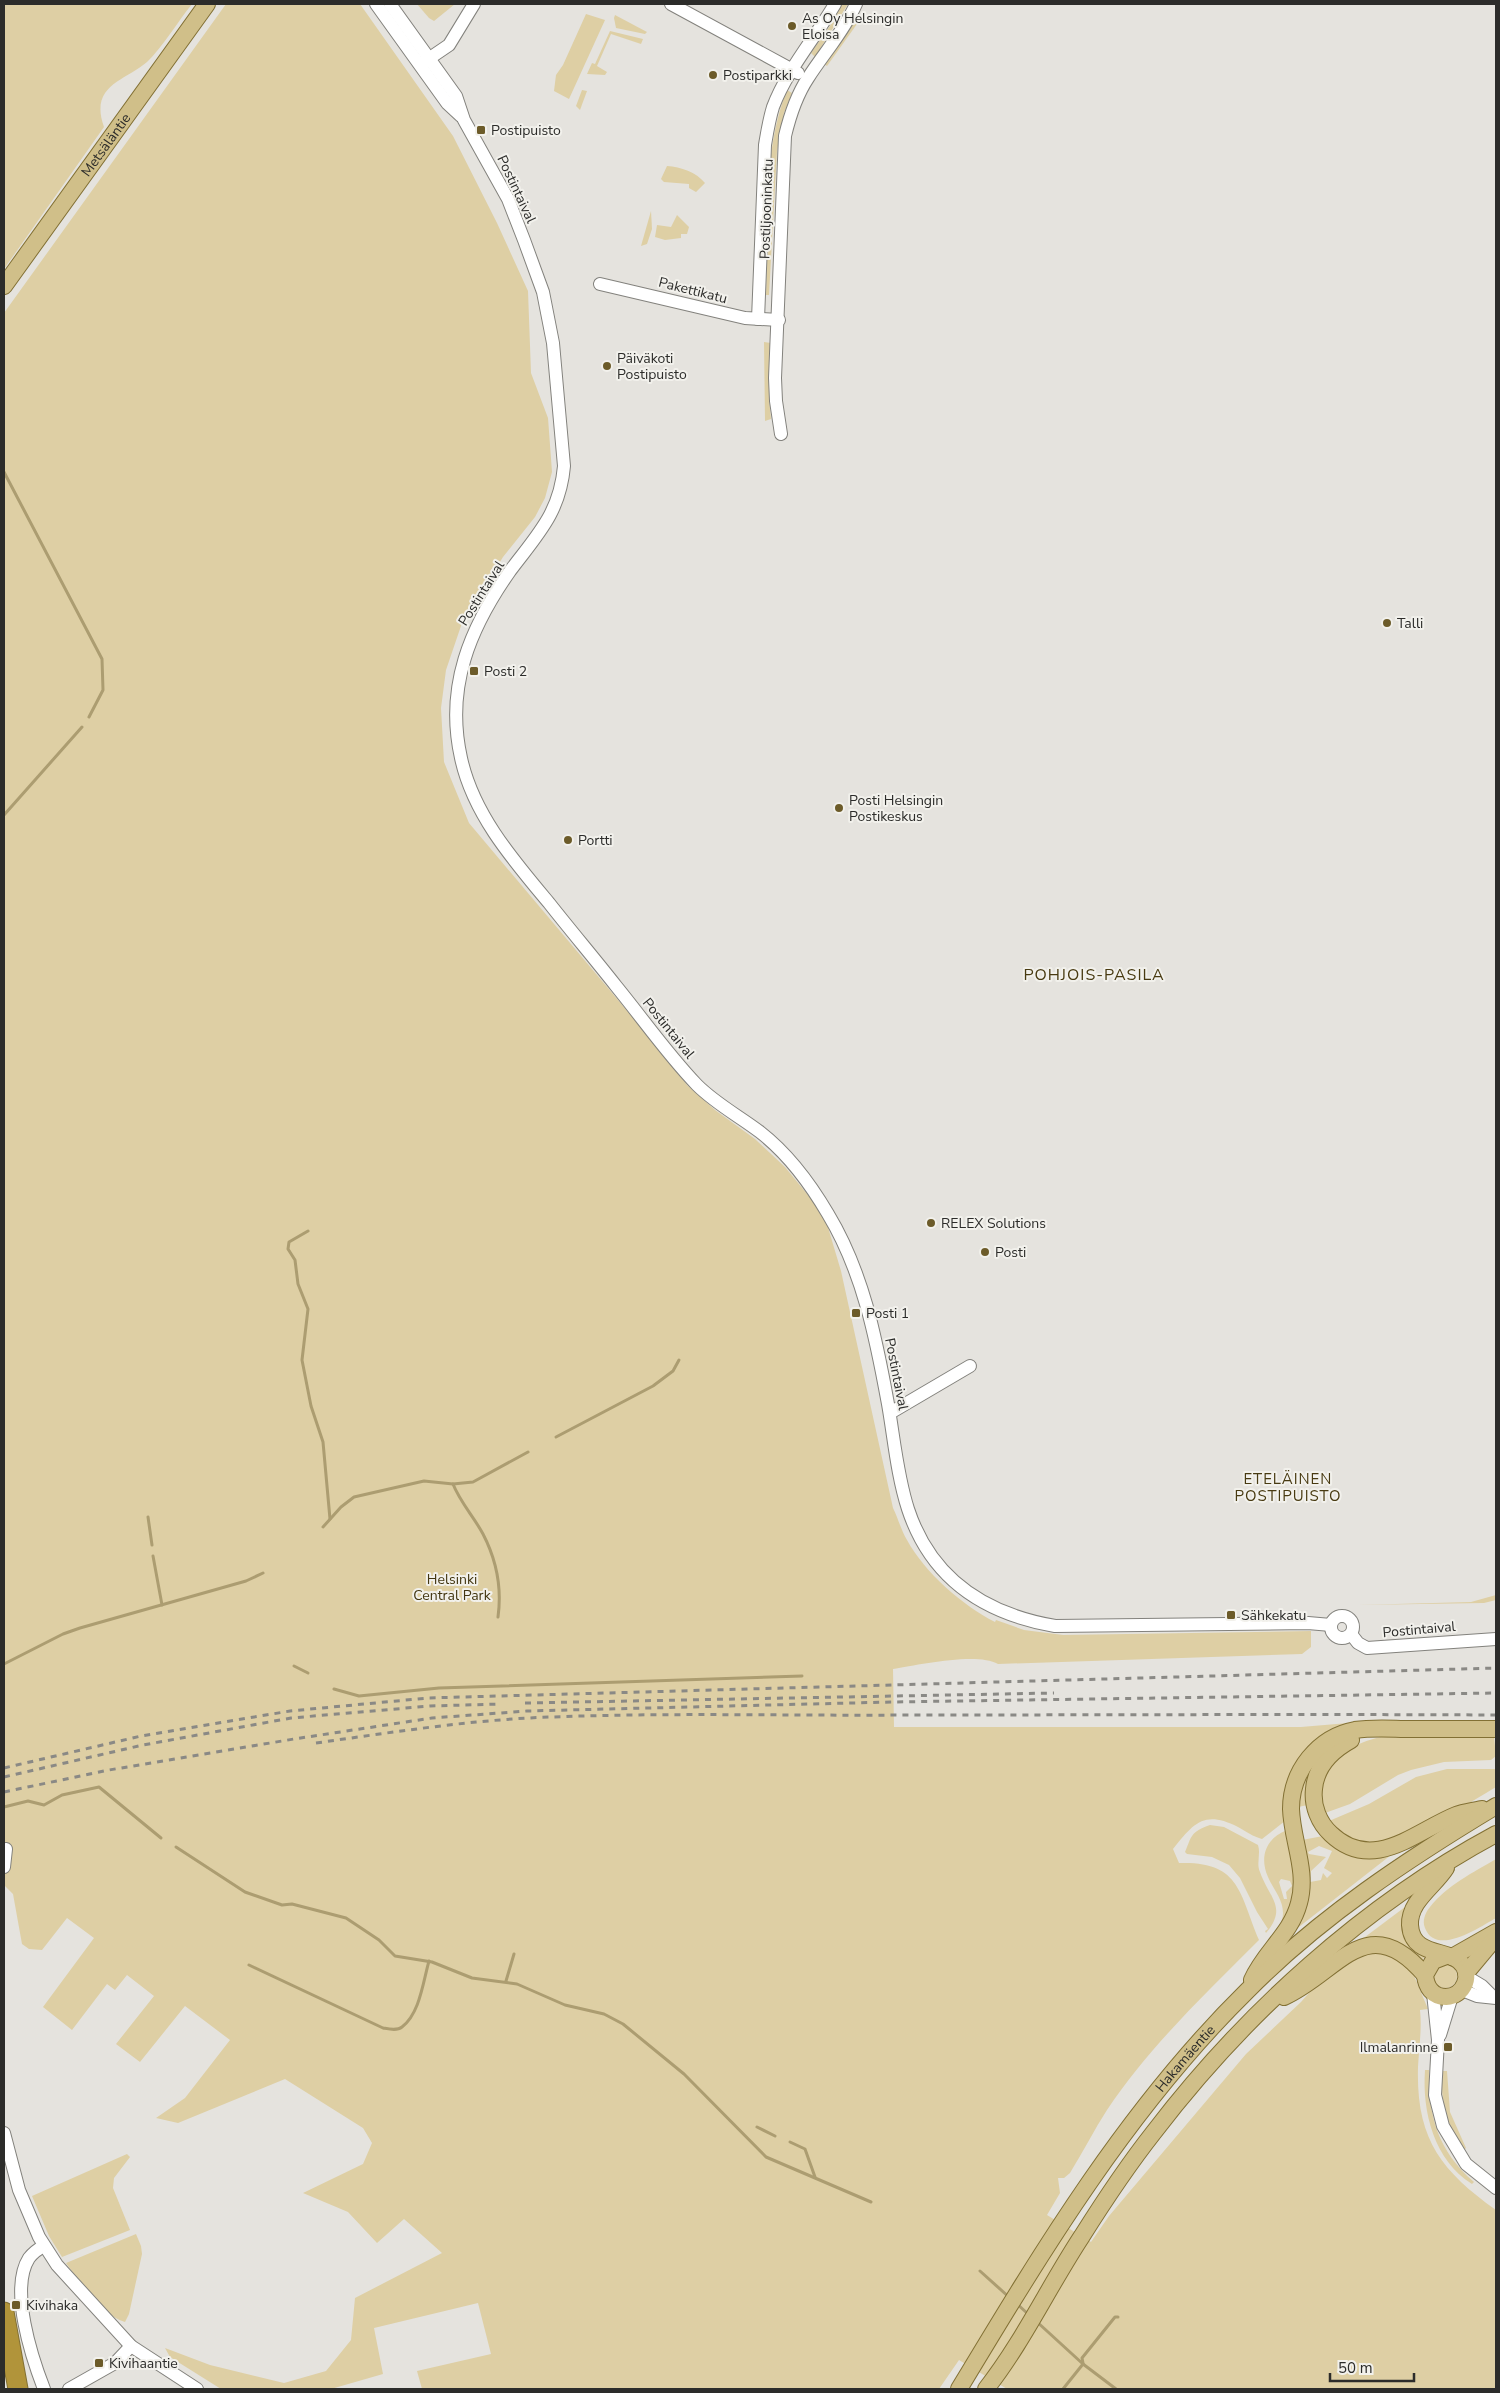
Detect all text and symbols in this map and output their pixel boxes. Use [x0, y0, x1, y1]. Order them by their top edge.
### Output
place label: As Oy Helsingin Eloisa [802, 9, 904, 44]
marker: As Oy Helsingin Eloisa [786, 20, 798, 32]
place label: Postiparkki [723, 66, 792, 85]
marker: Postiparkki [707, 69, 719, 81]
street label: Metsäläntie [77, 110, 135, 181]
place label: Postipuisto [491, 121, 561, 140]
marker: Postipuisto [475, 124, 487, 136]
street label: Postintaival [492, 152, 541, 227]
street label: Postiljooninkatu [755, 159, 778, 260]
street label: Pakettikatu [657, 273, 729, 308]
place label: Päiväkoti Postipuisto [617, 349, 687, 384]
marker: Päiväkoti Postipuisto [601, 360, 613, 372]
street label: Postintaival [454, 556, 509, 629]
place label: Talli [1397, 614, 1423, 633]
marker: Talli [1381, 617, 1393, 629]
place label: Posti 2 [484, 662, 527, 681]
marker: Posti 2 [468, 665, 480, 677]
place label: Posti Helsingin Postikeskus [849, 791, 943, 826]
marker: Posti Helsingin Postikeskus [833, 802, 845, 814]
place label: Portti [578, 831, 613, 850]
marker: Portti [562, 834, 574, 846]
district label: POHJOIS-PASILA [1023, 964, 1165, 986]
street label: Postintaival [638, 994, 700, 1063]
place label: RELEX Solutions [941, 1214, 1046, 1233]
marker: RELEX Solutions [925, 1217, 937, 1229]
place label: Posti [995, 1243, 1026, 1262]
marker: Posti [979, 1246, 991, 1258]
place label: Posti 1 [866, 1304, 909, 1323]
marker: Posti 1 [850, 1307, 862, 1319]
street label: Postintaival [880, 1336, 913, 1413]
district label: ETELÄINEN POSTIPUISTO [1235, 1469, 1341, 1506]
park label: Helsinki Central Park [413, 1570, 492, 1605]
place label: Sähkekatu [1241, 1606, 1306, 1625]
marker: Sähkekatu [1225, 1609, 1237, 1621]
street label: Postintaival [1382, 1617, 1457, 1642]
street label: Hakamäentie [1151, 2021, 1219, 2096]
place label: Ilmalanrinne [1360, 2038, 1438, 2057]
marker: Ilmalanrinne [1442, 2041, 1454, 2053]
place label: Kivihaka [26, 2296, 78, 2315]
marker: Kivihaka [10, 2299, 22, 2311]
scale bar [1330, 2350, 1414, 2382]
place label: Kivihaantie [109, 2354, 178, 2373]
marker: Kivihaantie [93, 2357, 105, 2369]
text: 50 m [1338, 2358, 1373, 2378]

